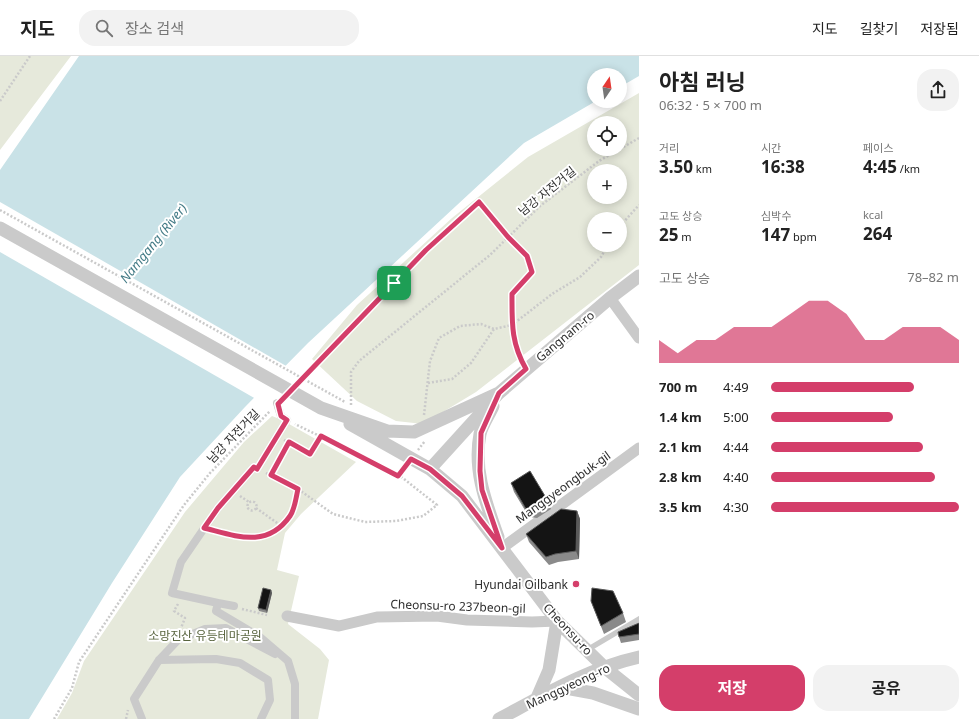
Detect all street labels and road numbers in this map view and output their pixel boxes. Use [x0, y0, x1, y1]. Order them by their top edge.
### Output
street label: 남강 자전거길 [515, 163, 579, 219]
street label: Gangnam-ro [532, 307, 598, 365]
street label: 남강 자전거길 [203, 405, 263, 467]
street label: Manggyeongbuk-gil [512, 447, 614, 527]
street label: Cheonsu-ro 237beon-gil [390, 595, 526, 617]
street label: Cheonsu-ro [539, 599, 597, 659]
street label: Manggyeong-ro [523, 659, 613, 713]

